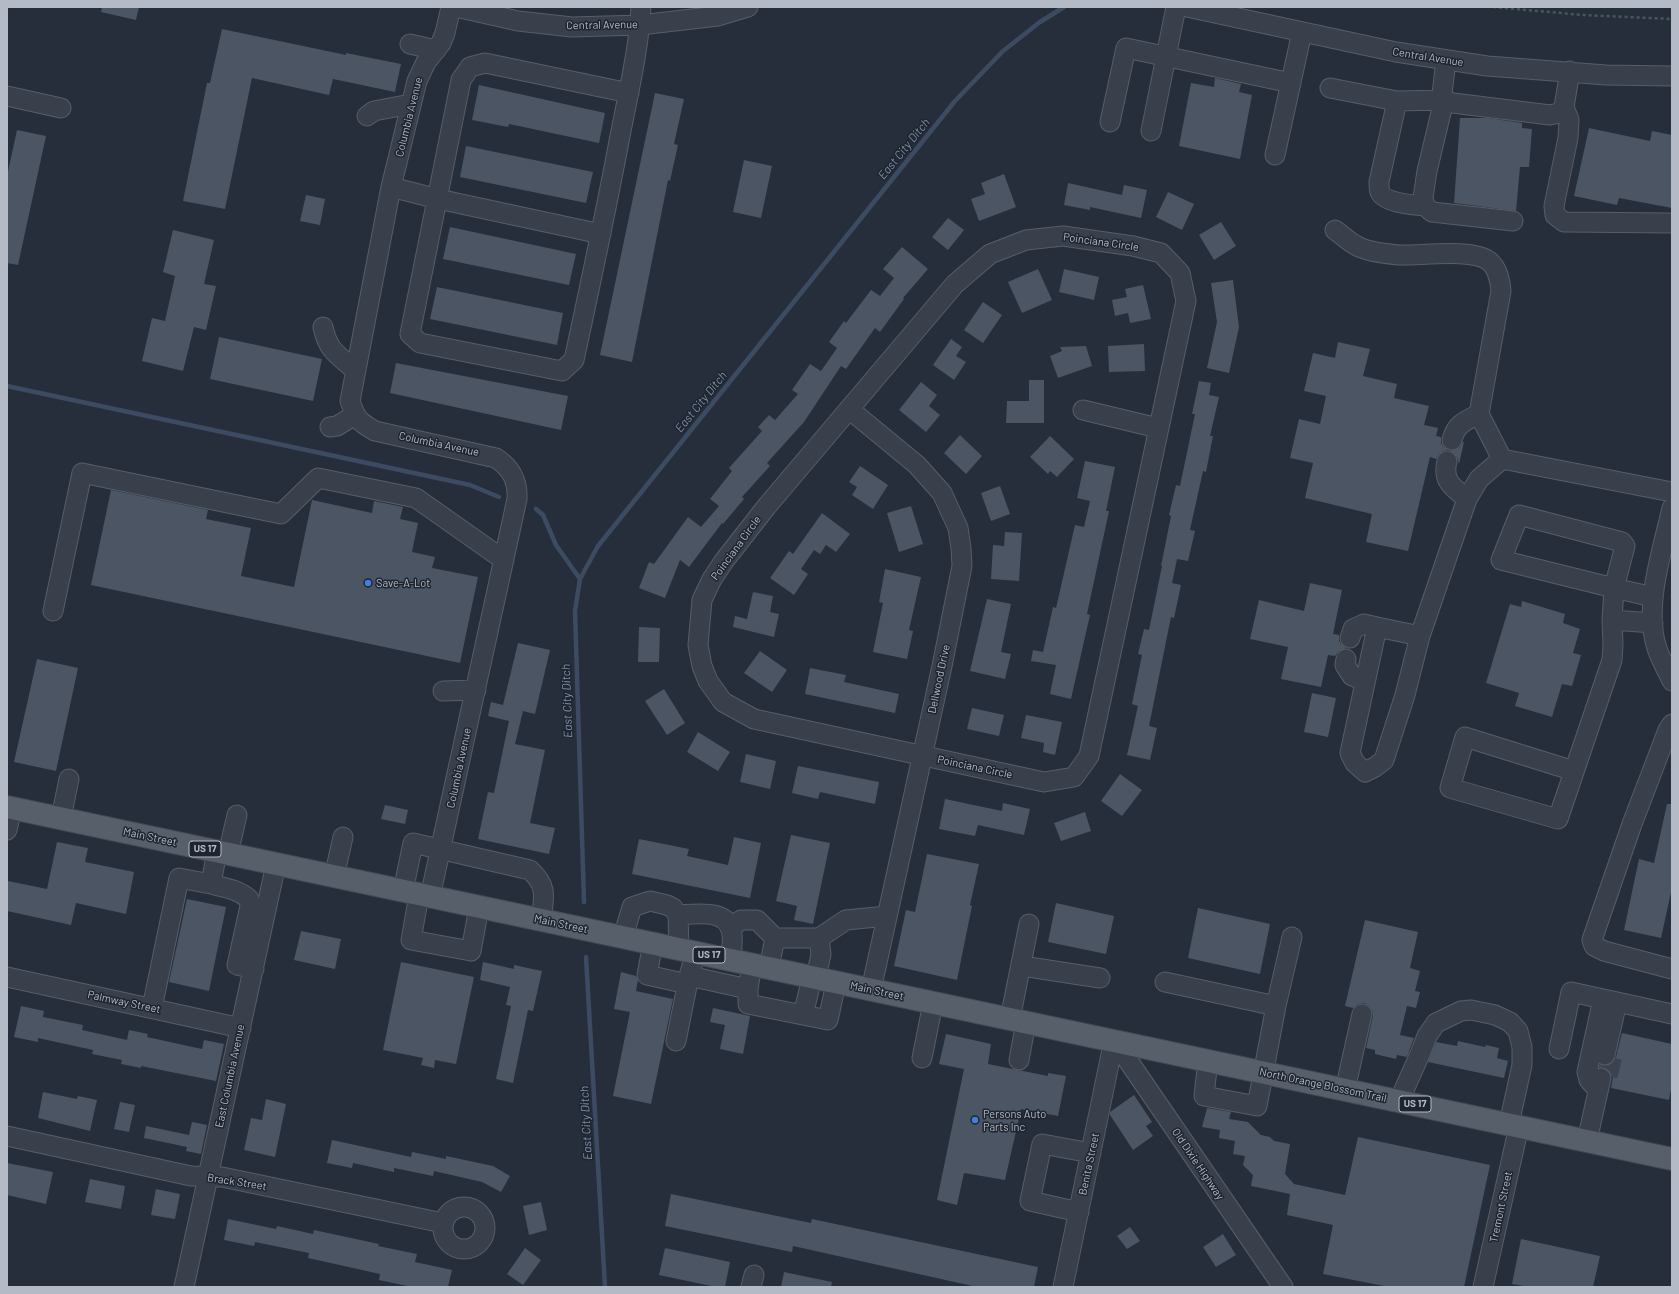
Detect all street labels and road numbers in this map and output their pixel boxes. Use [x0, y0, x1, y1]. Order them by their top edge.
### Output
street label: Central Avenue [566, 18, 638, 32]
street label: Central Avenue [1392, 45, 1464, 69]
street label: Columbia Avenue [393, 76, 425, 158]
street label: Poinciana Circle [1062, 230, 1140, 254]
street label: Columbia Avenue [398, 429, 480, 459]
street label: Poinciana Circle [708, 513, 764, 583]
street label: Dellwood Drive [925, 643, 953, 715]
street label: Columbia Avenue [444, 727, 474, 809]
street label: Poinciana Circle [936, 753, 1014, 781]
street label: Main Street [122, 825, 178, 849]
road number: US 17 [189, 841, 221, 857]
street label: Main Street [533, 912, 589, 936]
road number: US 17 [693, 947, 725, 963]
street label: Main Street [849, 979, 905, 1003]
street label: Palmway Street [86, 988, 162, 1016]
street label: East Columbia Avenue [213, 1023, 247, 1129]
street label: North Orange Blossom Trail [1258, 1065, 1388, 1105]
road number: US 17 [1399, 1096, 1431, 1112]
street label: Old Dixie Highway [1169, 1126, 1227, 1202]
street label: Benita Street [1076, 1132, 1102, 1196]
street label: Tremont Street [1487, 1170, 1515, 1244]
street label: Brack Street [206, 1171, 268, 1193]

